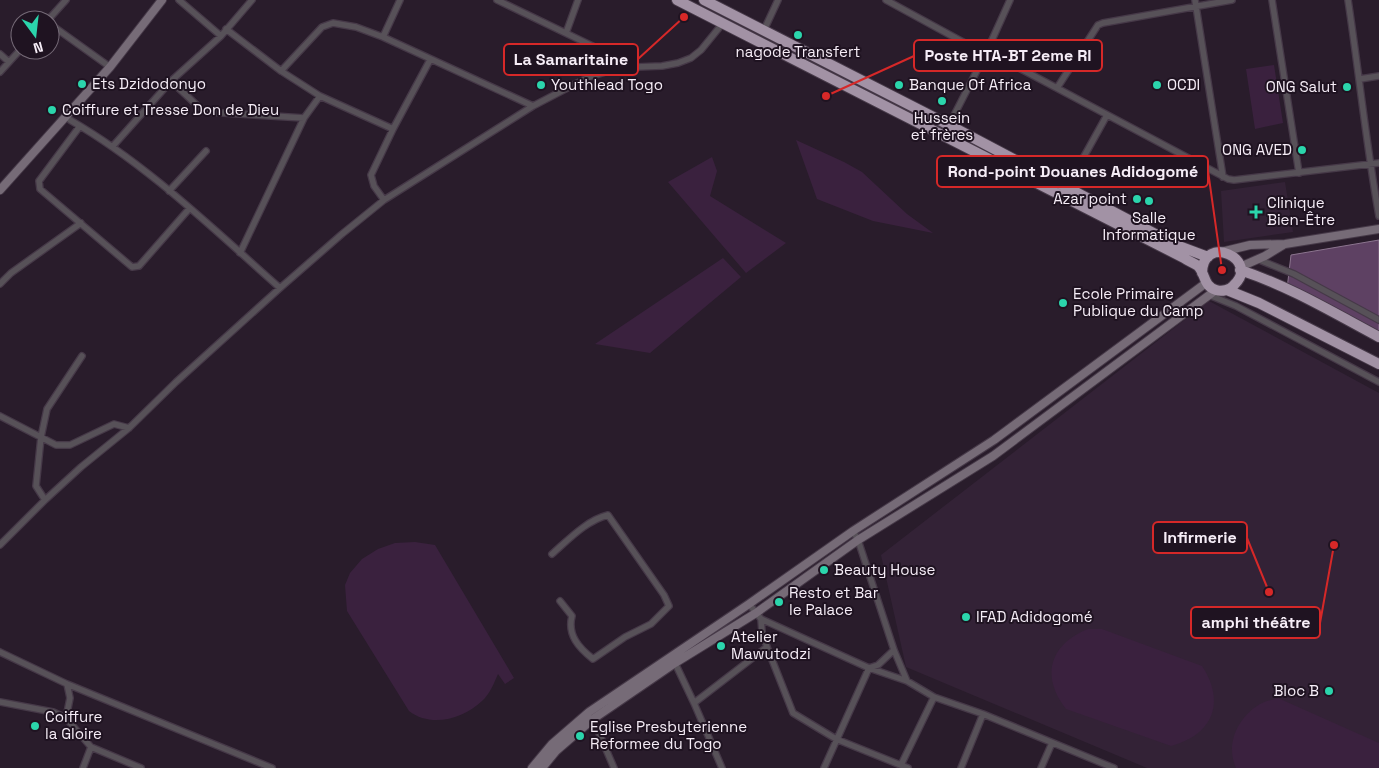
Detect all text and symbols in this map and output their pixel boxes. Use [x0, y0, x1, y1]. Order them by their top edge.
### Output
north arrow [10, 10, 60, 60]
marker: nagode Transfert [792, 29, 804, 41]
text: N [31, 38, 45, 57]
callout: Poste HTA-BT 2eme RI [914, 40, 1102, 71]
place label: nagode Transfert [736, 42, 861, 61]
callout: La Samaritaine [504, 44, 638, 75]
text: Poste HTA-BT 2eme RI [924, 45, 1092, 66]
text: La Samaritaine [514, 49, 628, 70]
place label: Ets Dzidodonyo [92, 74, 206, 93]
place label: Youthlead Togo [551, 75, 663, 94]
place label: Banque Of Africa [909, 75, 1032, 94]
place label: OCDI [1167, 75, 1200, 94]
place label: ONG Salut [1266, 77, 1337, 96]
marker: Ets Dzidodonyo [76, 78, 88, 90]
marker: Youthlead Togo [535, 79, 547, 91]
marker: Banque Of Africa [893, 79, 905, 91]
marker: OCDI [1151, 79, 1163, 91]
marker: ONG Salut [1341, 81, 1353, 93]
marker: Hussein et frères [936, 95, 948, 107]
place label: Coiffure et Tresse Don de Dieu [62, 100, 279, 119]
marker: Coiffure et Tresse Don de Dieu [46, 104, 58, 116]
place label: Hussein et frères [911, 108, 973, 144]
place label: ONG AVED [1222, 140, 1292, 159]
marker: ONG AVED [1296, 144, 1308, 156]
callout: Rond-point Douanes Adidogomé [937, 156, 1208, 187]
text: Rond-point Douanes Adidogomé [948, 161, 1198, 182]
place label: Azar point [1053, 189, 1127, 208]
marker: Azar point [1131, 193, 1143, 205]
place label: Clinique Bien-Être [1267, 193, 1335, 229]
marker: Salle Informatique [1143, 195, 1155, 207]
marker: Clinique Bien-Être [1249, 205, 1263, 219]
place label: Salle Informatique [1102, 208, 1196, 244]
place label: Ecole Primaire Publique du Camp [1073, 284, 1203, 320]
marker: Ecole Primaire Publique du Camp [1057, 297, 1069, 309]
callout: Infirmerie [1153, 522, 1247, 553]
text: Infirmerie [1163, 527, 1237, 548]
place label: Beauty House [834, 560, 936, 579]
marker: Beauty House [818, 564, 830, 576]
place label: Resto et Bar le Palace [789, 583, 879, 619]
marker: Resto et Bar le Palace [773, 596, 785, 608]
place label: IFAD Adidogomé [976, 607, 1093, 626]
callout: amphi théâtre [1191, 607, 1320, 638]
marker: IFAD Adidogomé [960, 611, 972, 623]
text: amphi théâtre [1202, 612, 1310, 633]
place label: Atelier Mawutodzi [731, 627, 811, 663]
marker: Atelier Mawutodzi [715, 640, 727, 652]
place label: Bloc B [1273, 681, 1319, 700]
marker: Bloc B [1323, 685, 1335, 697]
place label: Coiffure la Gloire [45, 707, 103, 743]
place label: Eglise Presbyterienne Reformee du Togo [590, 717, 747, 753]
marker: Coiffure la Gloire [29, 720, 41, 732]
marker: Eglise Presbyterienne Reformee du Togo [574, 730, 586, 742]

